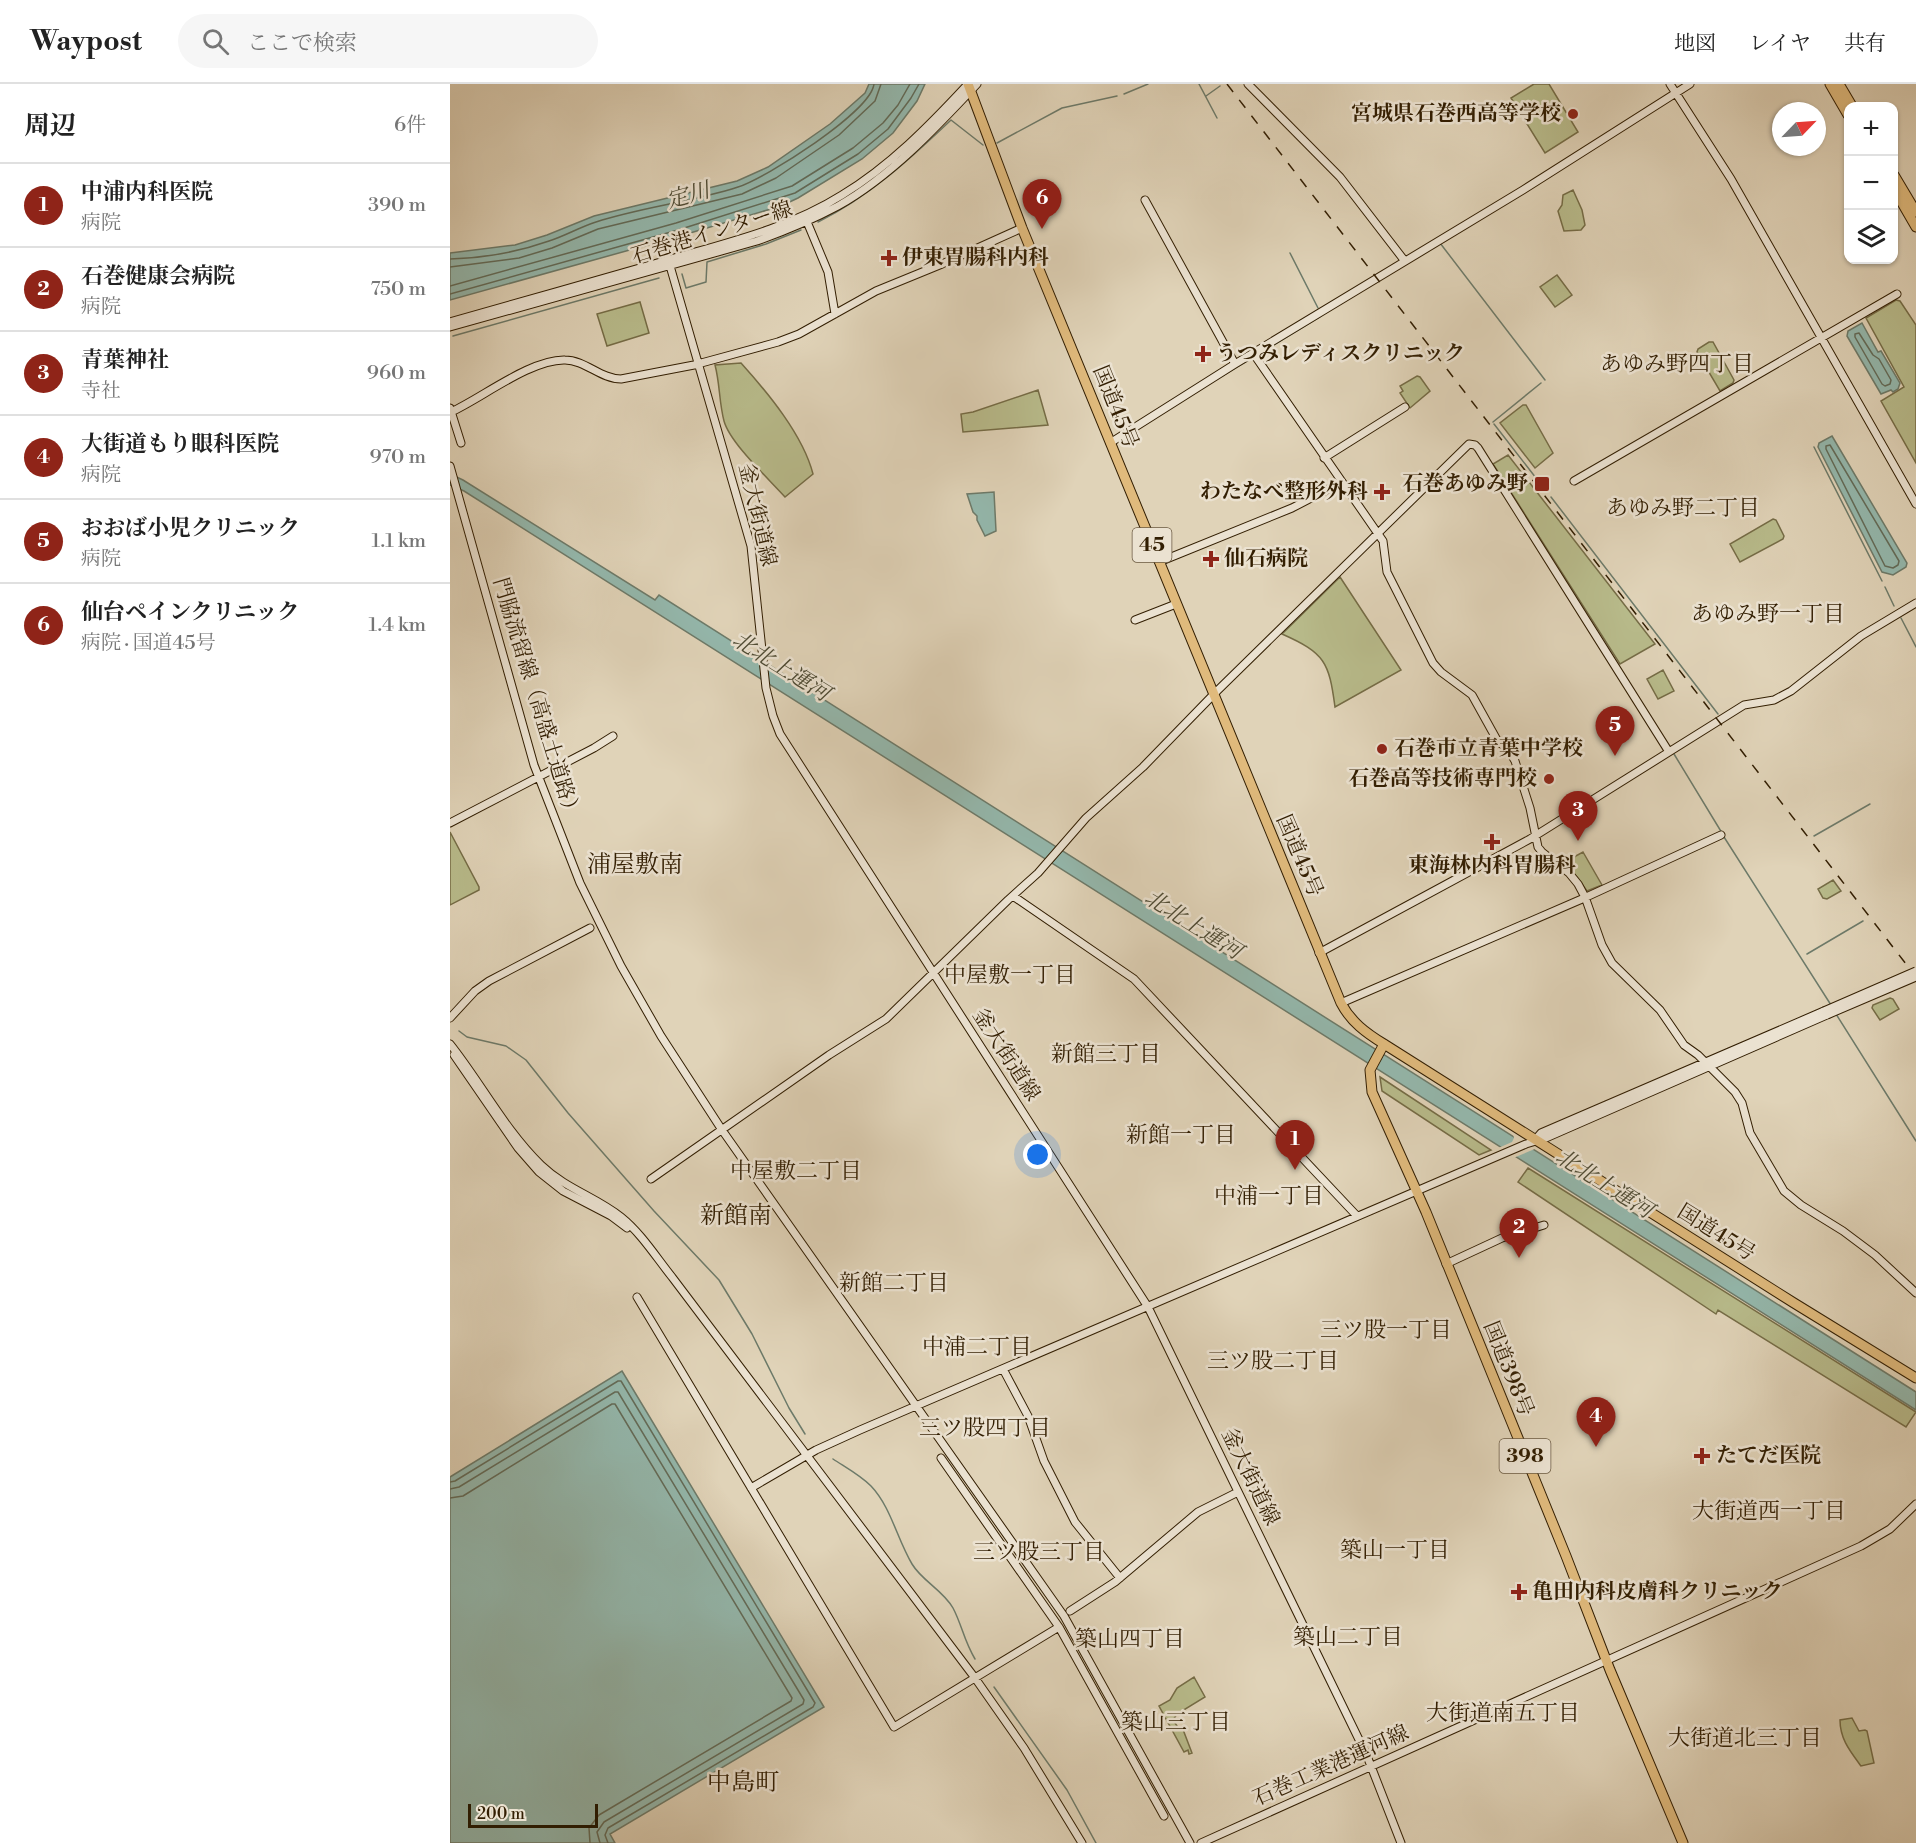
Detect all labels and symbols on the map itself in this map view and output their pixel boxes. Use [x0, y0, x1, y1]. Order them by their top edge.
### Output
place label: 宮城県石巻西高等学校 [1351, 101, 1561, 127]
north arrow [1772, 102, 1826, 156]
marker: 宮城県石巻西高等学校 [1566, 107, 1580, 121]
water label: 定川 [663, 176, 715, 215]
pin: 6 [1022, 180, 1062, 229]
street label: 石巻港インター線 [628, 196, 796, 270]
place label: 伊東胃腸科内科 [902, 245, 1049, 271]
marker: 伊東胃腸科内科 [880, 249, 898, 267]
place label: うつみレディスクリニック [1216, 341, 1465, 367]
marker: うつみレディスクリニック [1194, 345, 1212, 363]
district label: あゆみ野四丁目 [1600, 351, 1754, 378]
street label: 国道45号 [1087, 362, 1143, 452]
street label: 釜大街道線 [733, 461, 781, 569]
place label: 石巻あゆみ野 [1402, 471, 1528, 497]
marker: 石巻あゆみ野 [1533, 475, 1551, 493]
place label: わたなべ整形外科 [1200, 479, 1368, 505]
marker: わたなべ整形外科 [1373, 483, 1391, 501]
district label: あゆみ野二丁目 [1606, 495, 1760, 522]
road number: 45 [1132, 528, 1172, 562]
place label: 仙石病院 [1224, 546, 1308, 572]
marker: 仙石病院 [1202, 550, 1220, 568]
street label: 門脇流留線（高盛土道路） [487, 575, 585, 823]
district label: あゆみ野一丁目 [1691, 601, 1845, 628]
water label: 北北上運河 [727, 626, 838, 710]
pin: 5 [1596, 706, 1634, 756]
place label: 石巻市立青葉中学校 [1394, 736, 1583, 762]
marker: 石巻市立青葉中学校 [1375, 742, 1389, 756]
place label: 石巻高等技術専門校 [1348, 766, 1537, 792]
marker: 石巻高等技術専門校 [1542, 772, 1556, 786]
pin: 3 [1558, 792, 1598, 841]
street label: 国道45号 [1270, 811, 1328, 901]
marker: 東海林内科胃腸科 [1483, 833, 1501, 851]
district label: 浦屋敷南 [587, 850, 683, 880]
place label: 東海林内科胃腸科 [1408, 853, 1576, 879]
water label: 北北上運河 [1139, 884, 1250, 968]
district label: 中屋敷一丁目 [944, 962, 1076, 989]
street label: 釜大街道線 [967, 1004, 1045, 1106]
district label: 新館三丁目 [1051, 1041, 1161, 1068]
pin: 1 [1276, 1120, 1314, 1170]
district label: 新館一丁目 [1126, 1122, 1236, 1149]
your location [1023, 1140, 1052, 1169]
water label: 北北上運河 [1550, 1143, 1661, 1227]
district label: 中屋敷二丁目 [730, 1158, 862, 1185]
district label: 中浦一丁目 [1214, 1183, 1324, 1210]
street label: 国道45号 [1672, 1199, 1760, 1267]
district label: 新館南 [700, 1201, 772, 1231]
pin: 2 [1500, 1208, 1538, 1258]
district label: 新館二丁目 [839, 1270, 949, 1297]
district label: 三ツ股一丁目 [1320, 1317, 1452, 1344]
street label: 国道398号 [1477, 1318, 1539, 1420]
district label: 中浦二丁目 [922, 1334, 1032, 1361]
district label: 三ツ股二丁目 [1207, 1348, 1339, 1375]
pin: 4 [1576, 1398, 1616, 1447]
district label: 三ツ股四丁目 [919, 1415, 1051, 1442]
street label: 釜大街道線 [1215, 1424, 1285, 1530]
road number: 398 [1500, 1439, 1550, 1473]
place label: たてだ医院 [1716, 1443, 1821, 1469]
marker: たてだ医院 [1693, 1447, 1711, 1465]
district label: 大街道西一丁目 [1692, 1498, 1846, 1525]
district label: 築山一丁目 [1340, 1537, 1450, 1564]
district label: 三ツ股三丁目 [973, 1539, 1105, 1566]
place label: 亀田内科皮膚科クリニック [1532, 1579, 1783, 1605]
marker: 亀田内科皮膚科クリニック [1510, 1583, 1528, 1601]
district label: 築山二丁目 [1293, 1624, 1403, 1651]
district label: 築山四丁目 [1075, 1626, 1185, 1653]
district label: 大街道南五丁目 [1426, 1700, 1580, 1727]
district label: 築山三丁目 [1121, 1709, 1231, 1736]
street label: 石巻工業港運河線 [1249, 1720, 1413, 1812]
district label: 大街道北三丁目 [1668, 1725, 1822, 1752]
district label: 中島町 [707, 1768, 779, 1798]
scale bar [468, 1801, 598, 1828]

